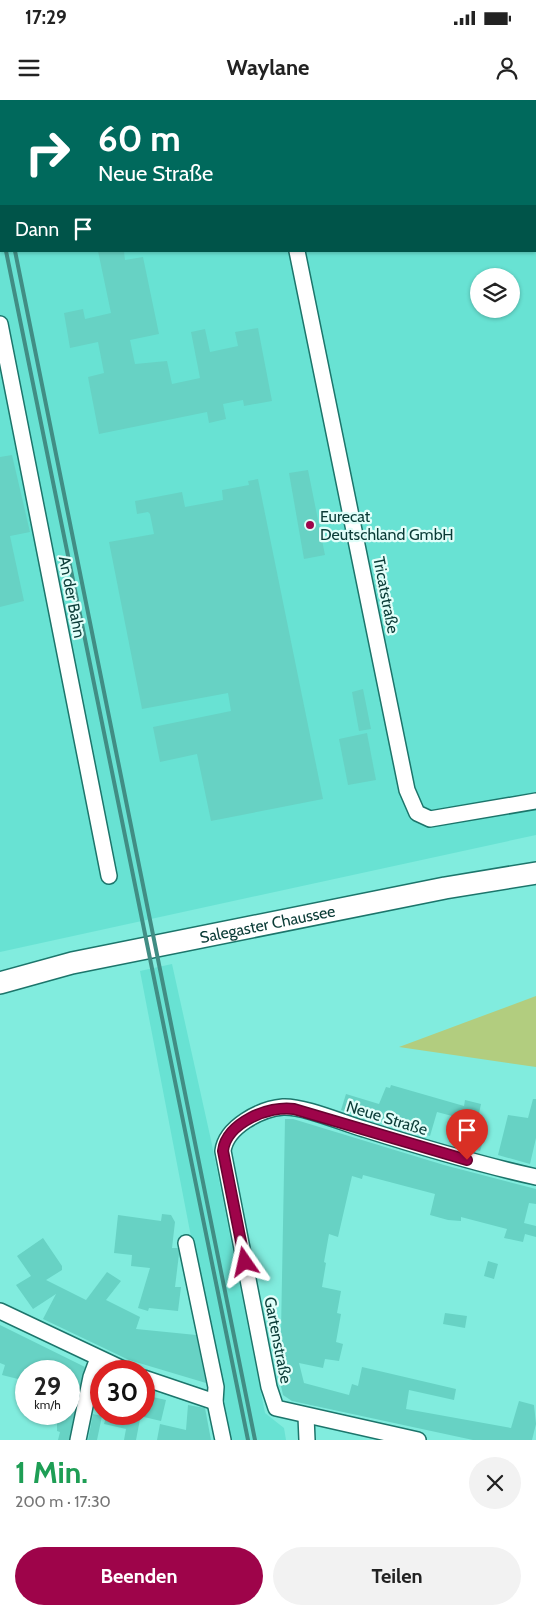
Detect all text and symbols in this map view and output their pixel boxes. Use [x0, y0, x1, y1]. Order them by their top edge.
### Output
text: 17:29 [25, 6, 67, 29]
icon: menu [15, 54, 43, 82]
text: Waylane [227, 54, 309, 81]
icon: person [493, 54, 521, 82]
text: 60 m [98, 117, 181, 160]
icon: right [15, 120, 80, 185]
text: Neue Straße [98, 160, 213, 187]
icon: arrive [69, 215, 97, 243]
text: Dann [15, 218, 59, 241]
map controls [470, 268, 520, 318]
button: layers [470, 268, 520, 318]
place label: Eurecat Deutschland GmbH [320, 507, 454, 544]
marker: Eurecat Deutschland GmbH [304, 519, 316, 531]
street label: An der Bahn [55, 554, 89, 640]
street label: Tricatstraße [369, 555, 403, 635]
street label: Salegaster Chaussee [198, 901, 337, 947]
street label: Neue Straße [344, 1097, 430, 1139]
pin [446, 1109, 488, 1160]
icon: arrive [453, 1116, 481, 1144]
position arrow [218, 1235, 270, 1287]
street label: Gartenstraße [260, 1295, 296, 1385]
speed limit sign: 30 [90, 1360, 155, 1425]
text: 29 [34, 1371, 61, 1401]
text: km/h [34, 1397, 61, 1412]
text: 1 Min. [15, 1454, 88, 1491]
button: close [469, 1457, 521, 1509]
text: 200 m · 17:30 [15, 1492, 111, 1511]
button: Beenden [15, 1547, 263, 1605]
button: Teilen [273, 1547, 521, 1605]

